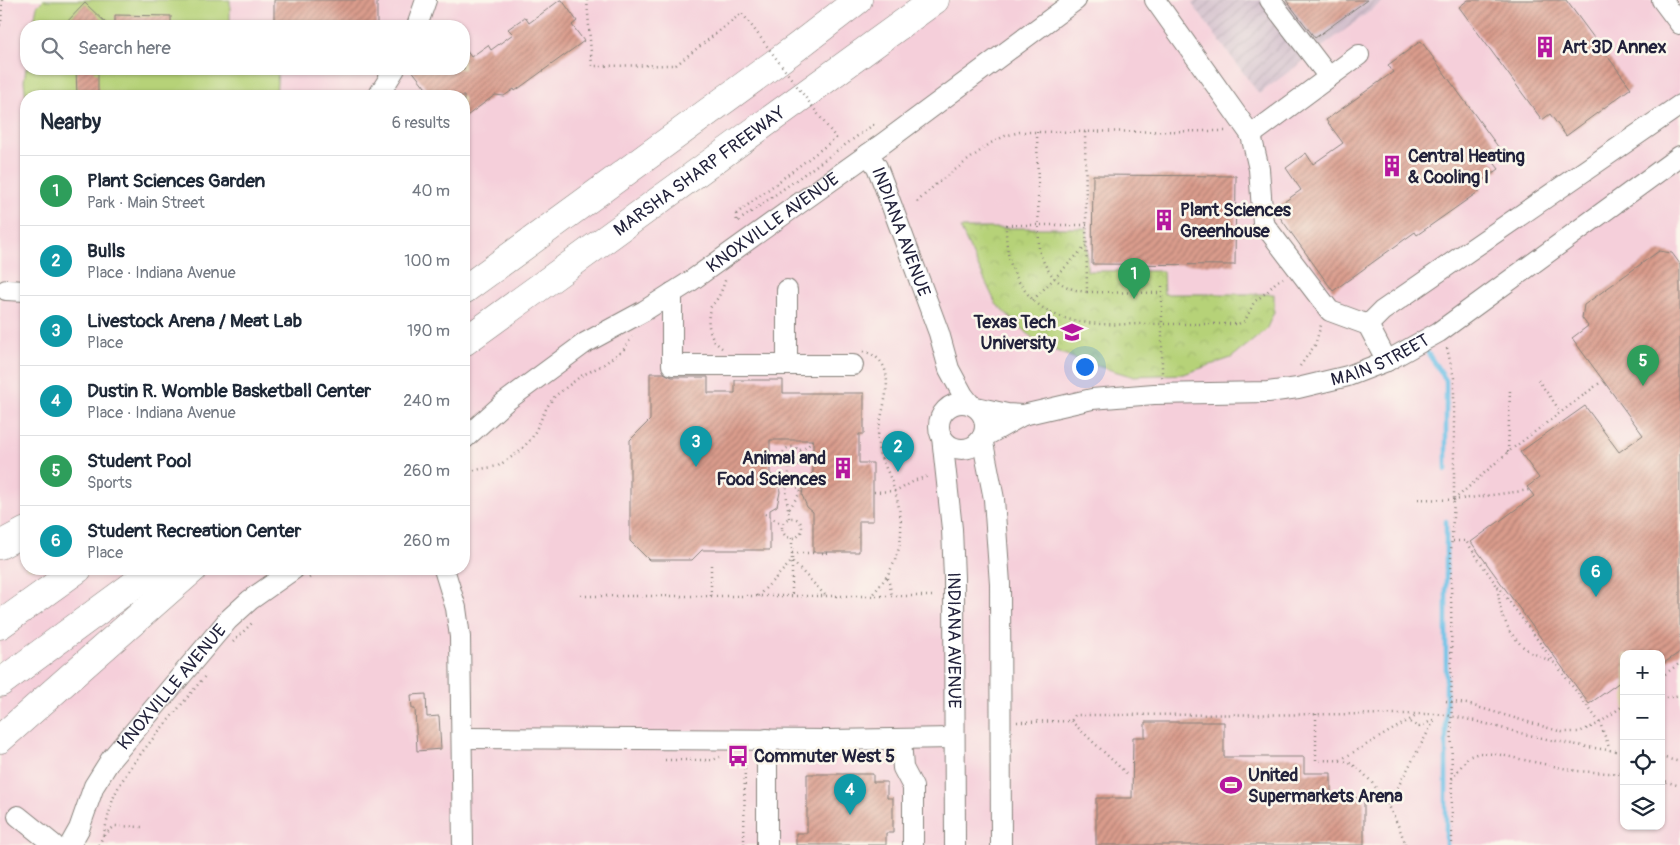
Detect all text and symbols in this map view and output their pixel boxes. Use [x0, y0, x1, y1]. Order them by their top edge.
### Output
search box [20, 20, 470, 75]
icon: search [38, 34, 66, 62]
building icon: Art 3D Annex [1532, 34, 1558, 60]
text: Search here [78, 36, 171, 60]
place label: Art 3D Annex [1562, 36, 1666, 59]
street label: MARSHA SHARP FREEWAY [609, 101, 791, 242]
text: Nearby [40, 109, 101, 136]
text: 6 results [392, 113, 450, 133]
place label: Central Heating & Cooling I [1408, 145, 1525, 189]
building icon: Central Heating & Cooling I [1379, 153, 1405, 179]
street label: INDIANA AVENUE [866, 164, 935, 300]
street label: KNOXVILLE AVENUE [702, 168, 844, 278]
text: Plant Sciences Garden [87, 169, 265, 193]
text: 1 [53, 181, 59, 201]
text: 40 m [412, 181, 450, 201]
text: Park · Main Street [87, 193, 205, 213]
place label: Plant Sciences Greenhouse [1180, 199, 1292, 243]
building icon: Plant Sciences Greenhouse [1151, 207, 1177, 233]
text: Bulls [87, 239, 125, 263]
text: 2 [52, 251, 60, 271]
text: 100 m [404, 251, 450, 271]
pin: 1 [1118, 258, 1150, 299]
text: Place · Indiana Avenue [87, 263, 236, 283]
text: Livestock Arena / Meat Lab [87, 309, 302, 333]
place label: Texas Tech University [973, 311, 1057, 355]
school or university icon: Texas Tech University [1059, 319, 1085, 345]
text: 3 [52, 321, 60, 341]
text: 190 m [407, 321, 450, 341]
street label: MAIN STREET [1329, 329, 1433, 392]
text: Place [87, 333, 123, 353]
pin: 5 [1627, 345, 1659, 386]
your location [1072, 354, 1098, 380]
text: Dustin R. Womble Basketball Center [87, 379, 371, 403]
text: 4 [51, 391, 61, 411]
text: 240 m [403, 391, 450, 411]
text: Place · Indiana Avenue [87, 403, 236, 423]
pin: 3 [680, 426, 712, 467]
pin: 2 [882, 431, 914, 472]
place label: Animal and Food Sciences [716, 447, 827, 491]
text: Student Pool [87, 449, 192, 473]
building icon: Animal and Food Sciences [830, 455, 856, 481]
text: 5 [52, 461, 60, 481]
text: 260 m [403, 461, 450, 481]
text: Sports [87, 473, 132, 493]
text: Student Recreation Center [87, 519, 301, 543]
text: 6 [51, 531, 61, 551]
text: 260 m [403, 531, 450, 551]
text: Place [87, 543, 123, 563]
pin: 6 [1580, 556, 1612, 597]
street label: INDIANA AVENUE [942, 572, 965, 709]
street label: KNOXVILLE AVENUE [113, 620, 232, 755]
map controls [1620, 650, 1665, 830]
button: + [1620, 650, 1665, 695]
button: − [1620, 695, 1665, 740]
button: locate [1620, 740, 1665, 785]
bus stop icon: Commuter West 5 [725, 743, 751, 769]
place label: Commuter West 5 [754, 745, 895, 768]
place label: United Supermarkets Arena [1248, 764, 1403, 808]
sports icon: United Supermarkets Arena [1218, 772, 1244, 798]
pin: 4 [834, 774, 866, 815]
button: layers [1620, 785, 1665, 830]

